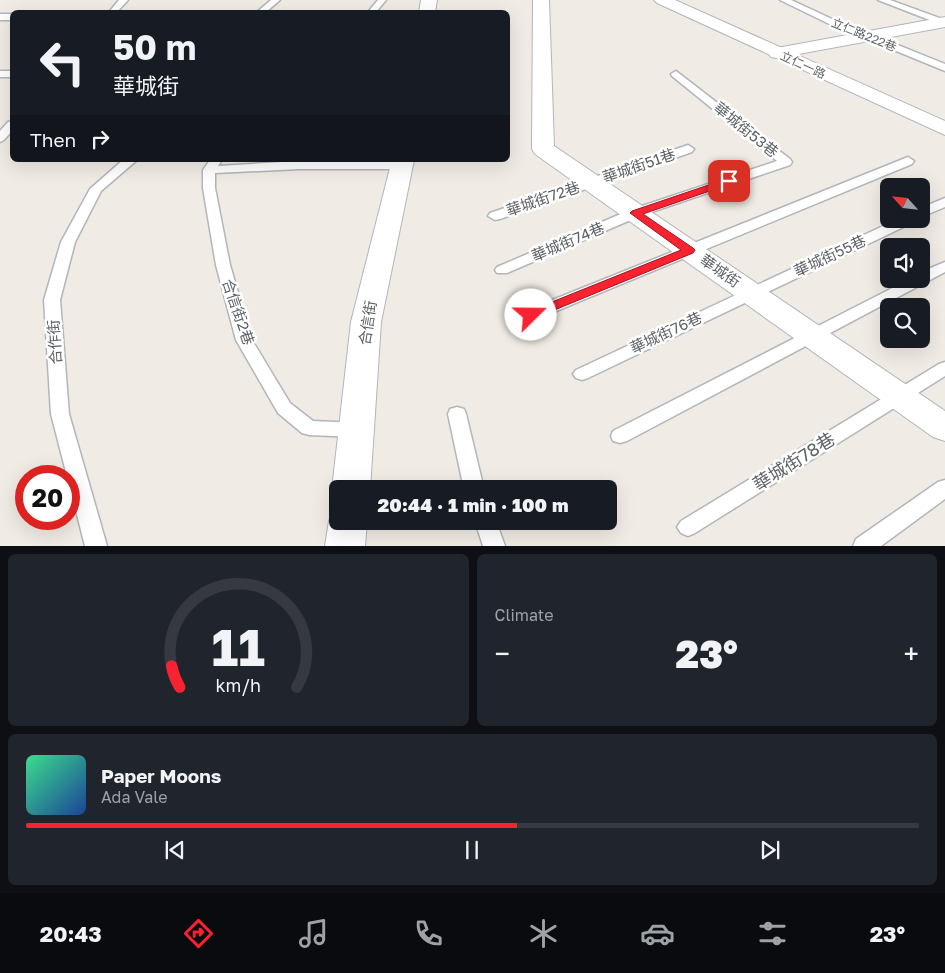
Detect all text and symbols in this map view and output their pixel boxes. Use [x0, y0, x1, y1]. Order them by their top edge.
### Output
street label: 立仁路222巷 [829, 15, 899, 54]
text: 50 m [113, 26, 196, 68]
icon: left [30, 30, 95, 95]
street label: 立仁一路 [778, 48, 828, 81]
text: 華城街 [113, 72, 179, 99]
street label: 華城街53巷 [711, 98, 782, 161]
icon: right [86, 125, 114, 153]
text: Then [30, 128, 76, 151]
street label: 華城街51巷 [600, 144, 678, 186]
pin [708, 160, 750, 202]
icon: arrive [715, 167, 743, 195]
street label: 華城街72巷 [504, 177, 582, 219]
north arrow [880, 178, 930, 228]
map controls [880, 178, 930, 348]
street label: 華城街74巷 [529, 218, 607, 264]
street label: 華城街55巷 [791, 231, 868, 280]
button: sound [880, 238, 930, 288]
street label: 華城街 [697, 250, 744, 290]
street label: 合信街2巷 [219, 276, 259, 347]
position arrow [504, 288, 556, 340]
button: search [880, 298, 930, 348]
street label: 合信街 [355, 299, 379, 346]
street label: 華城街76巷 [627, 308, 704, 357]
street label: 合作街 [43, 319, 65, 365]
street label: 華城街78巷 [748, 427, 839, 495]
speed limit sign: 20 [15, 465, 80, 530]
text: 20:44 · 1 min · 100 m [378, 493, 568, 516]
text: Climate [495, 605, 554, 625]
text: 11 [211, 615, 265, 677]
text: 23° [676, 631, 738, 676]
text: − [495, 637, 510, 670]
text: + [904, 637, 919, 670]
text: km/h [216, 674, 261, 696]
text: Paper Moons [101, 764, 221, 787]
text: Ada Vale [101, 787, 167, 807]
icon: previous [161, 836, 189, 864]
icon: pause [458, 836, 486, 864]
icon: next [756, 836, 784, 864]
icon: directions [181, 916, 216, 951]
icon: music [296, 916, 331, 951]
icon: phone [411, 916, 446, 951]
icon: climate [526, 916, 561, 951]
icon: car [640, 916, 675, 951]
icon: filters [755, 916, 790, 951]
text: 20:43 [40, 920, 102, 947]
text: 23° [870, 920, 905, 947]

